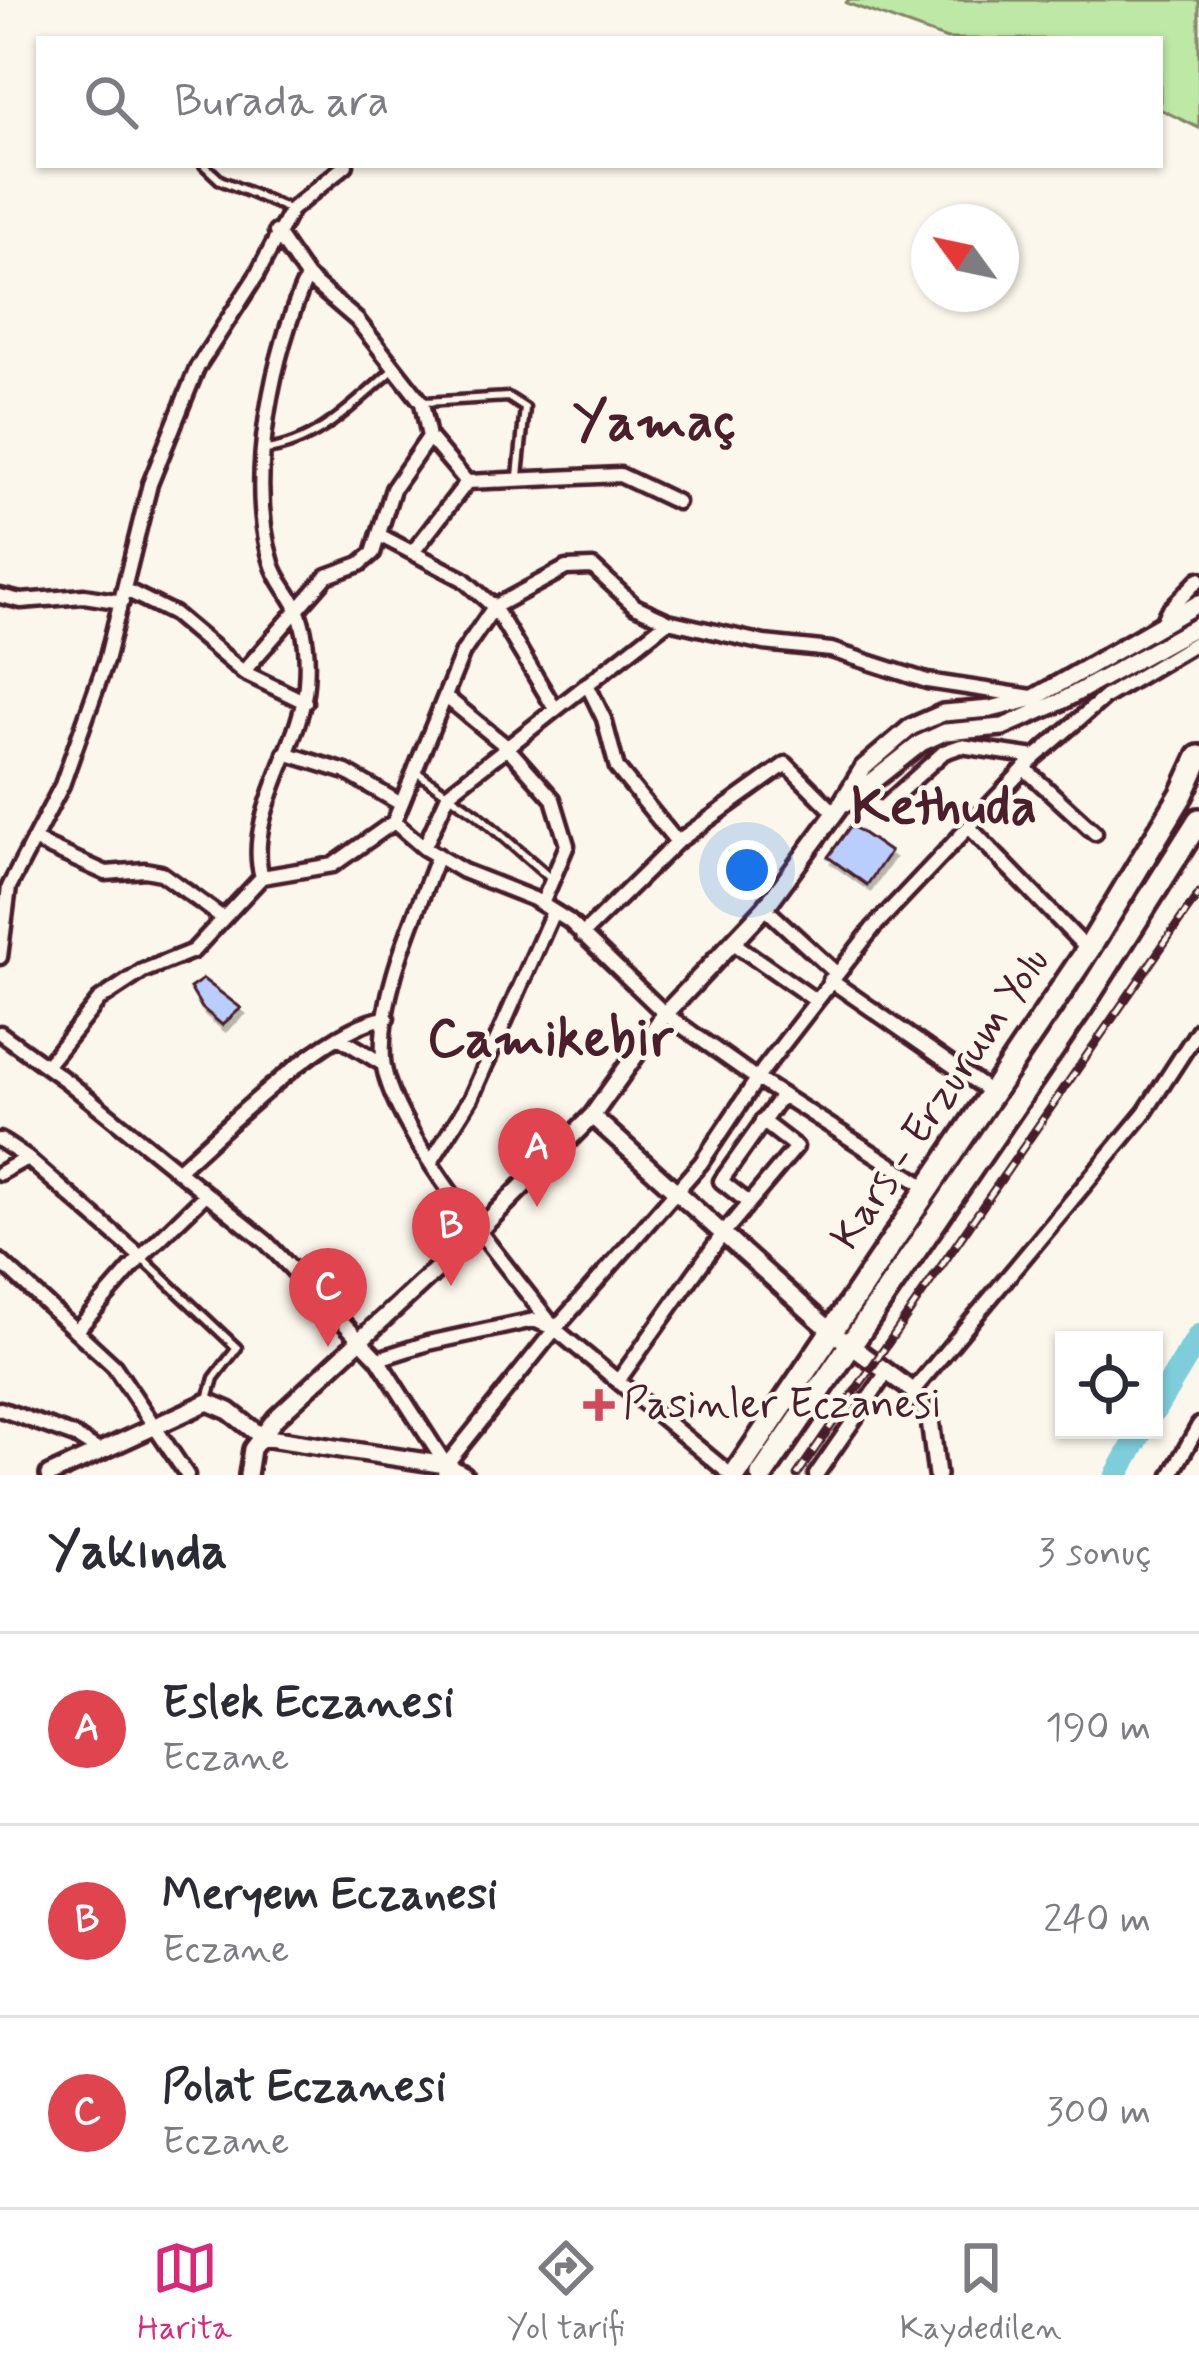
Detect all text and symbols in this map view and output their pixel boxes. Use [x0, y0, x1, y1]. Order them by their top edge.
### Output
search box [36, 36, 1163, 168]
icon: search [78, 69, 144, 135]
text: Burada ara [174, 73, 389, 132]
north arrow [911, 204, 1019, 312]
district label: Yamaç [573, 388, 735, 459]
district label: Kethuda [851, 773, 1037, 844]
your location [717, 840, 777, 900]
street label: Kars - Erzurum Yolu [819, 937, 1063, 1261]
district label: Camikebir [427, 1005, 675, 1076]
pin: A [498, 1108, 576, 1207]
pin: B [412, 1187, 490, 1286]
pin: C [289, 1248, 367, 1347]
map controls [1055, 1331, 1163, 1439]
button: locate [1055, 1331, 1163, 1439]
place label: Pasinler Eczanesi [623, 1378, 942, 1433]
marker: Pasinler Eczanesi [586, 1392, 612, 1418]
text: Yakında [48, 1520, 228, 1586]
text: 3 sonuç [1038, 1528, 1151, 1579]
text: Eslek Eczanesi [162, 1674, 454, 1733]
text: A [74, 1703, 100, 1754]
text: 190 m [1045, 1703, 1151, 1754]
text: Eczane [162, 1733, 290, 1784]
text: Meryem Eczanesi [162, 1866, 497, 1925]
text: B [75, 1895, 99, 1946]
text: 240 m [1043, 1895, 1151, 1946]
text: Eczane [162, 1925, 290, 1976]
text: Polat Eczanesi [162, 2058, 446, 2117]
text: C [73, 2087, 101, 2138]
text: 300 m [1046, 2087, 1151, 2138]
text: Eczane [162, 2117, 290, 2168]
tab: Harita [137, 2235, 232, 2351]
tab: Yol tarifi [507, 2235, 625, 2351]
tab: Kaydedilen [900, 2235, 1062, 2351]

